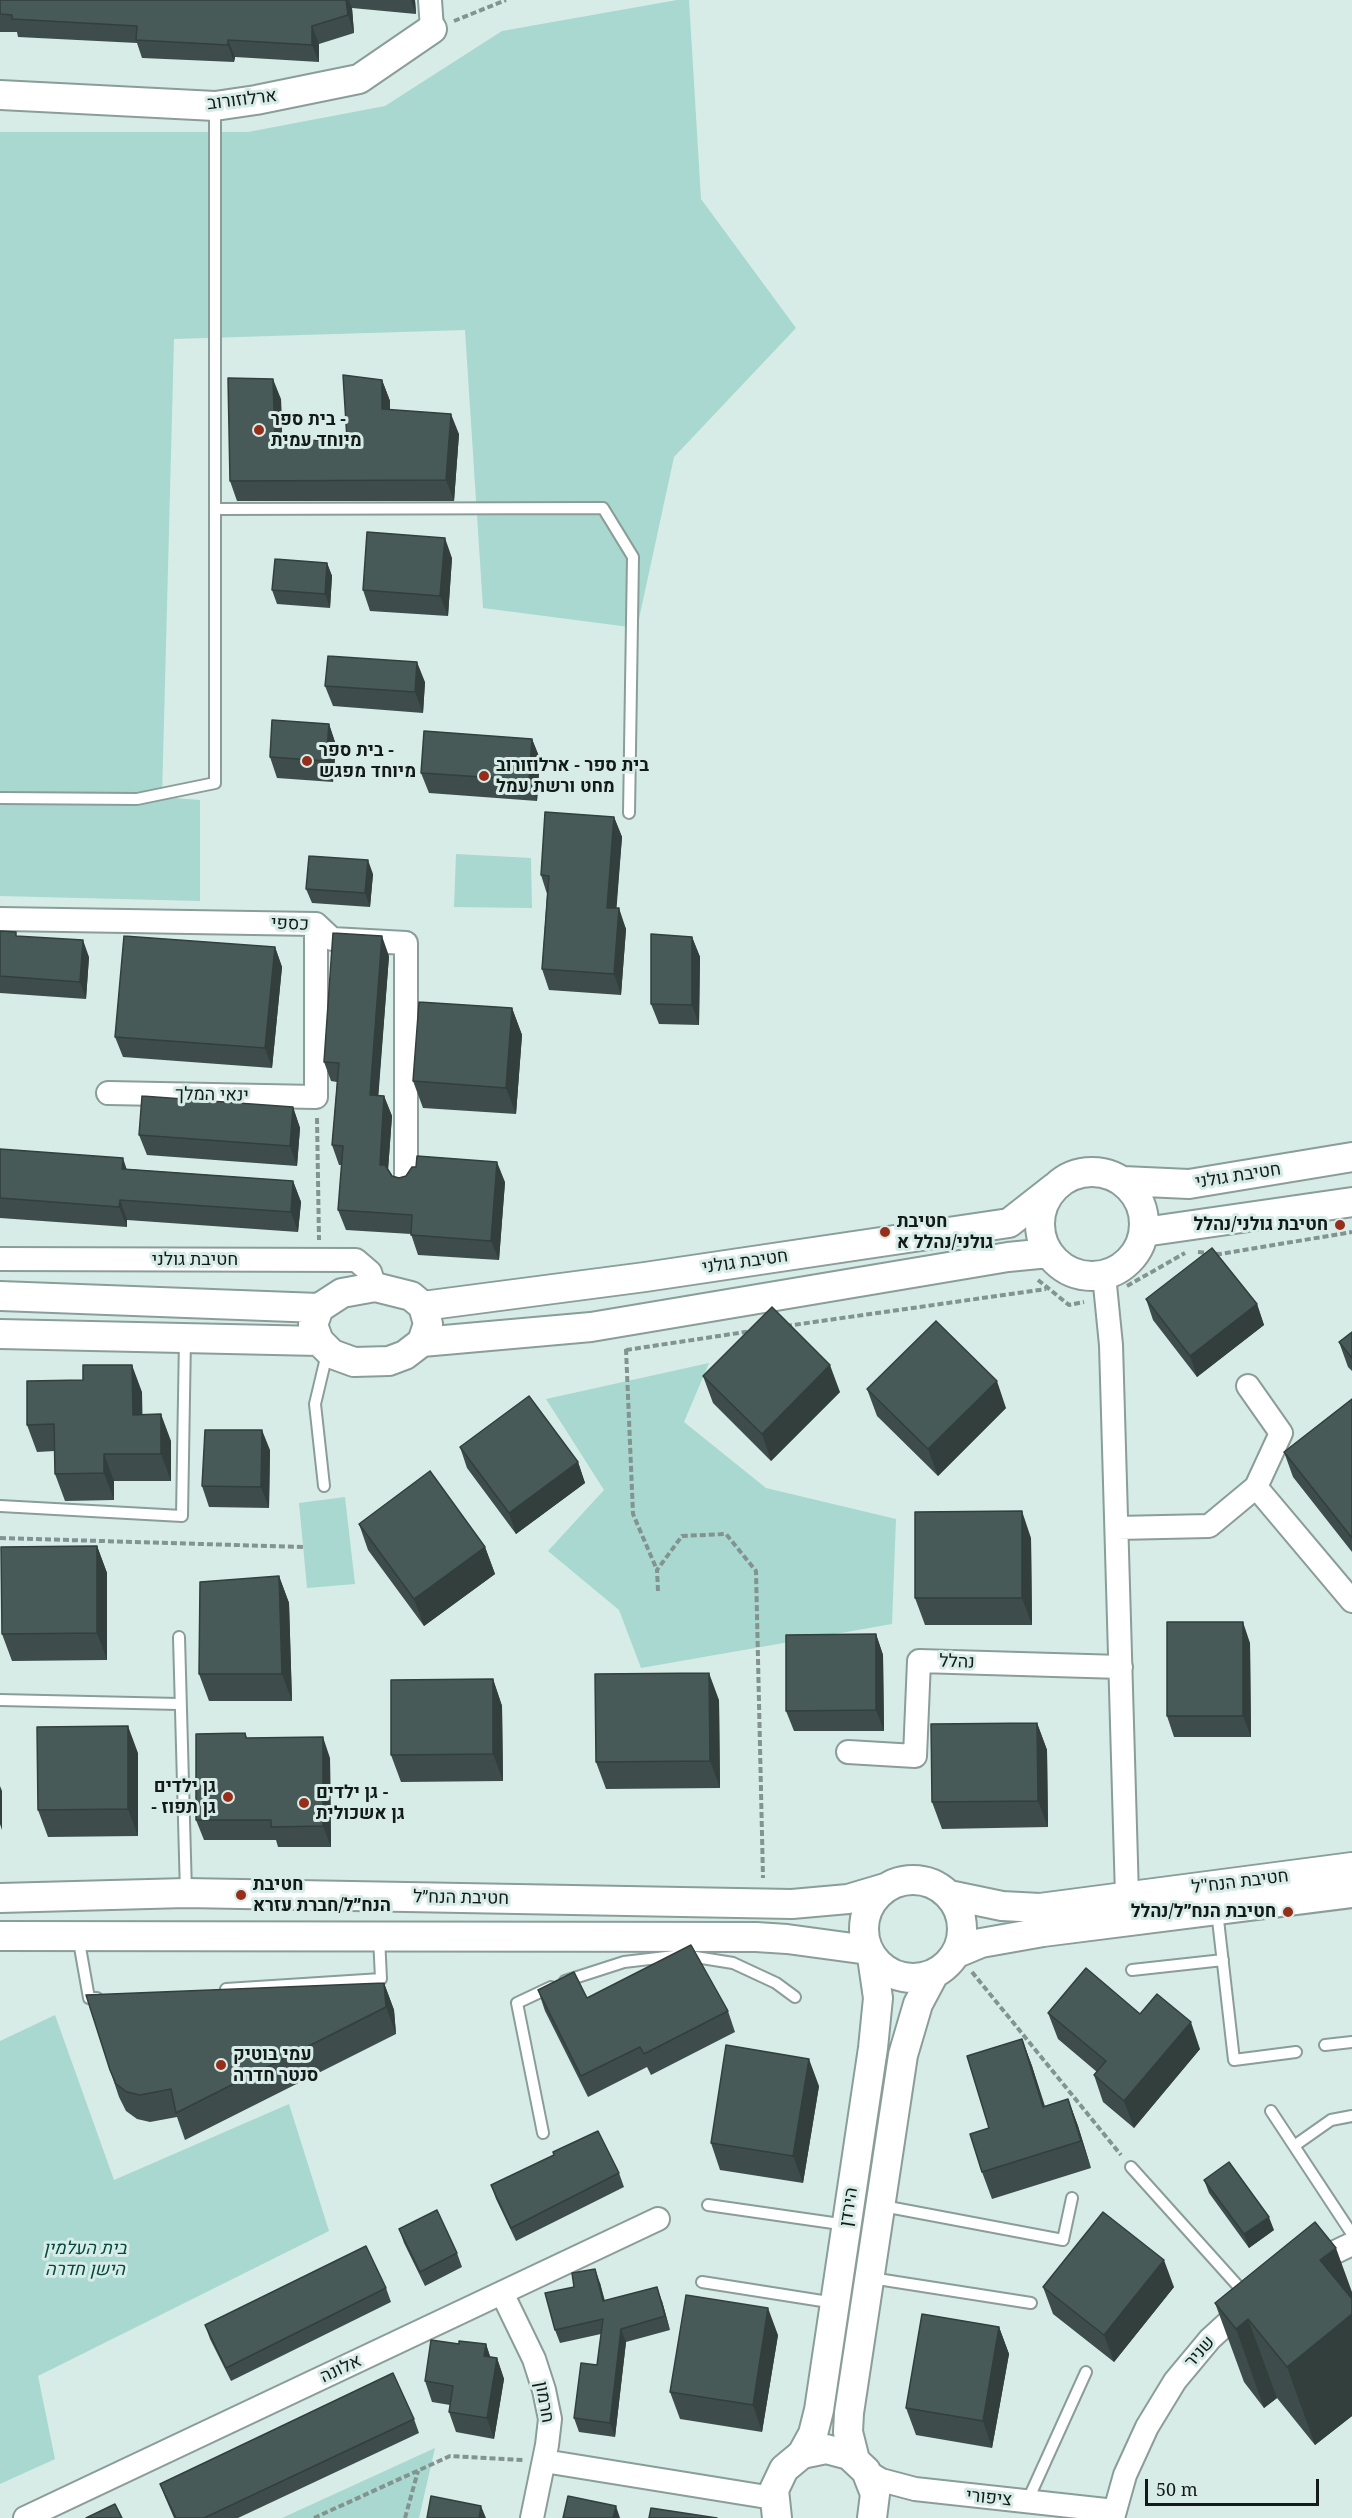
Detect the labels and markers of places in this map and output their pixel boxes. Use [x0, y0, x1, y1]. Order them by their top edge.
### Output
place label: בית ספר - מיוחד עמית [271, 409, 362, 452]
marker: בית ספר - מיוחד עמית [252, 423, 266, 437]
place label: בית ספר - מיוחד מפגש [319, 740, 416, 783]
marker: בית ספר - מיוחד מפגש [300, 754, 314, 768]
place label: בית ספר - ארלוזורוב מחט ורשת עמל [496, 755, 649, 798]
marker: בית ספר - ארלוזורוב מחט ורשת עמל [477, 769, 491, 783]
place label: חטיבת גולני/נהלל א [897, 1211, 993, 1254]
place label: חטיבת גולני/נהלל [1193, 1214, 1328, 1236]
marker: חטיבת גולני/נהלל [1333, 1218, 1347, 1232]
marker: חטיבת גולני/נהלל א [878, 1225, 892, 1239]
place label: גן ילדים - גן תפוז [151, 1776, 216, 1818]
place label: גן ילדים - גן אשכולית [316, 1782, 405, 1824]
marker: גן ילדים - גן תפוז [221, 1790, 235, 1804]
marker: גן ילדים - גן אשכולית [297, 1796, 311, 1810]
place label: חטיבת הנח״ל/חברת עזרא [253, 1874, 391, 1916]
marker: חטיבת הנח״ל/חברת עזרא [234, 1888, 248, 1902]
place label: חטיבת הנח״ל/נהלל [1131, 1901, 1276, 1923]
marker: חטיבת הנח״ל/נהלל [1281, 1905, 1295, 1919]
place label: עמי בוטיק סנטר חדרה [233, 2044, 318, 2086]
marker: עמי בוטיק סנטר חדרה [214, 2058, 228, 2072]

